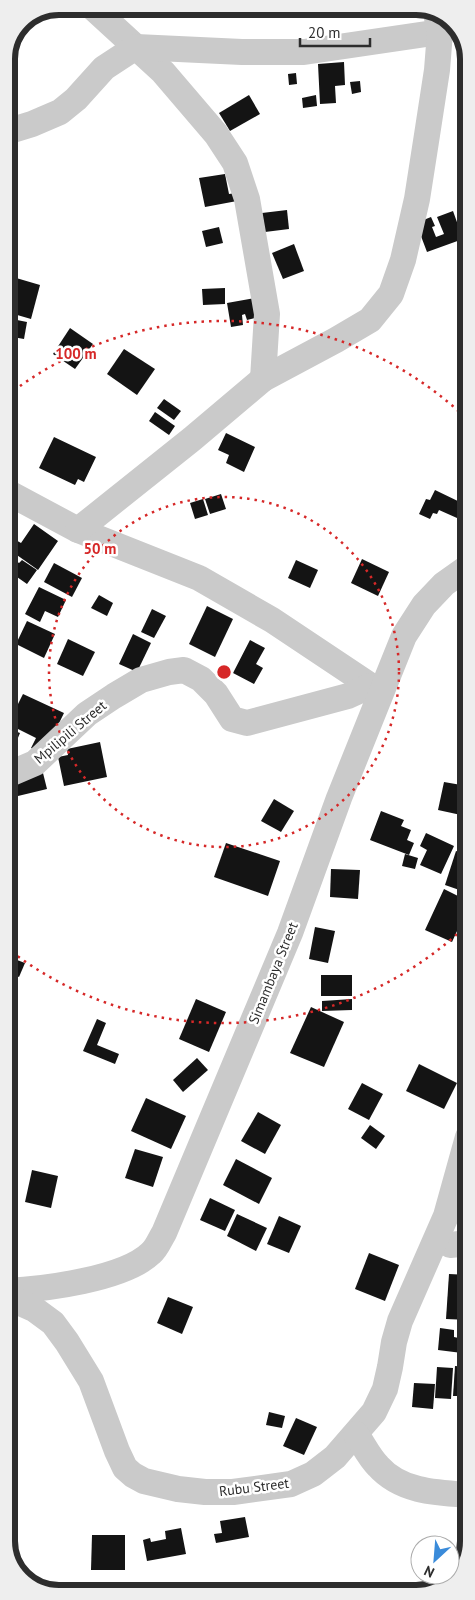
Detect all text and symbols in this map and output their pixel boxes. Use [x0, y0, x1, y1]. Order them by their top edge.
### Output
scale bar [300, 15, 370, 47]
text: 20 m [308, 23, 341, 42]
text: 100 m [55, 344, 97, 363]
text: 50 m [84, 539, 116, 558]
centre of rings [215, 663, 233, 681]
street label: Mpilipili Street [30, 696, 110, 767]
street label: Simambaya Street [244, 919, 302, 1027]
street label: Rubu Street [218, 1474, 290, 1500]
north arrow [410, 1535, 460, 1585]
text: N [421, 1562, 437, 1582]

